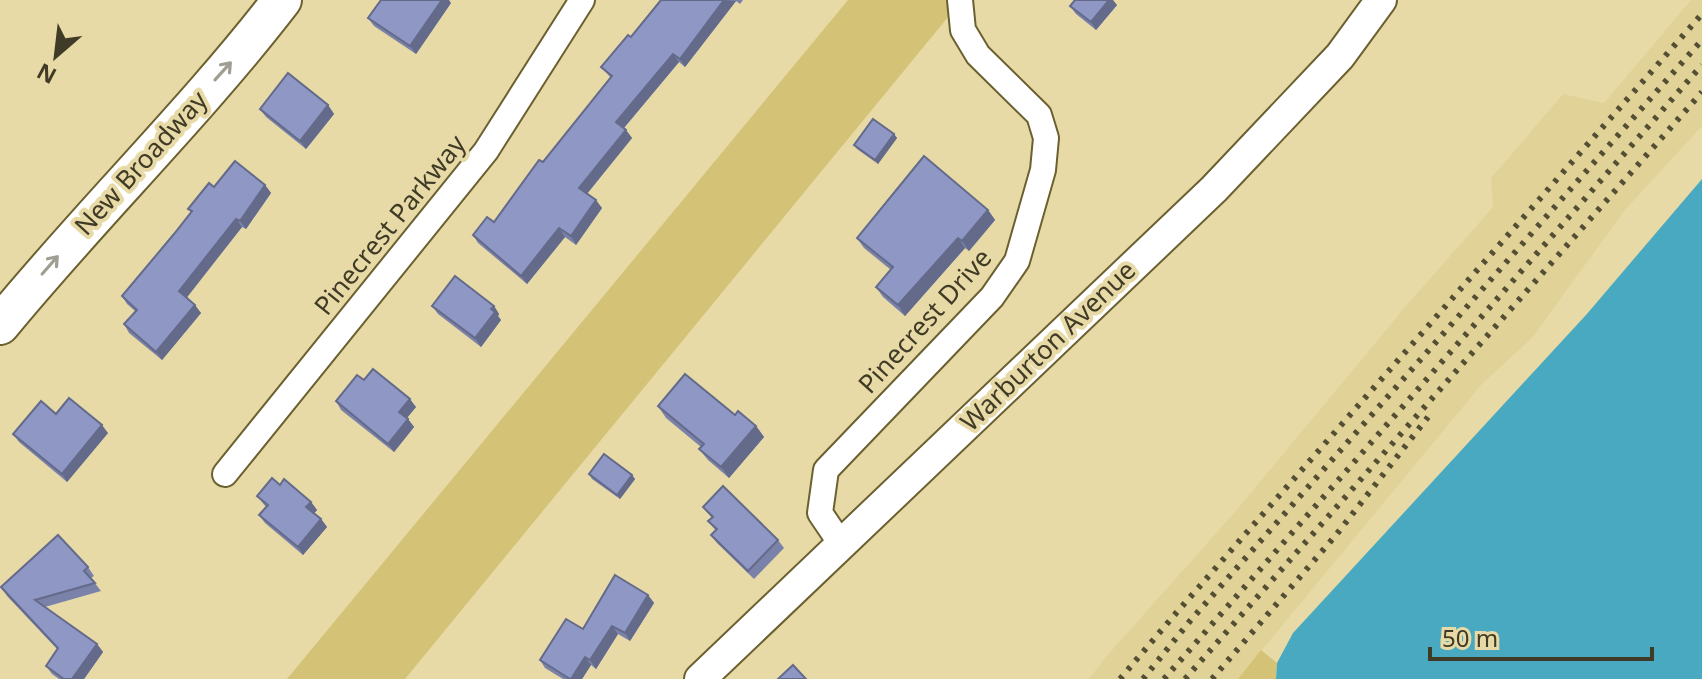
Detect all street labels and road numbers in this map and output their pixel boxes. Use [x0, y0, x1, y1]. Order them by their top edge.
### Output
street label: New Broadway [66, 82, 215, 242]
street label: Pinecrest Parkway [305, 126, 474, 322]
street label: Pinecrest Drive [850, 240, 999, 401]
street label: Warburton Avenue [952, 252, 1143, 438]

